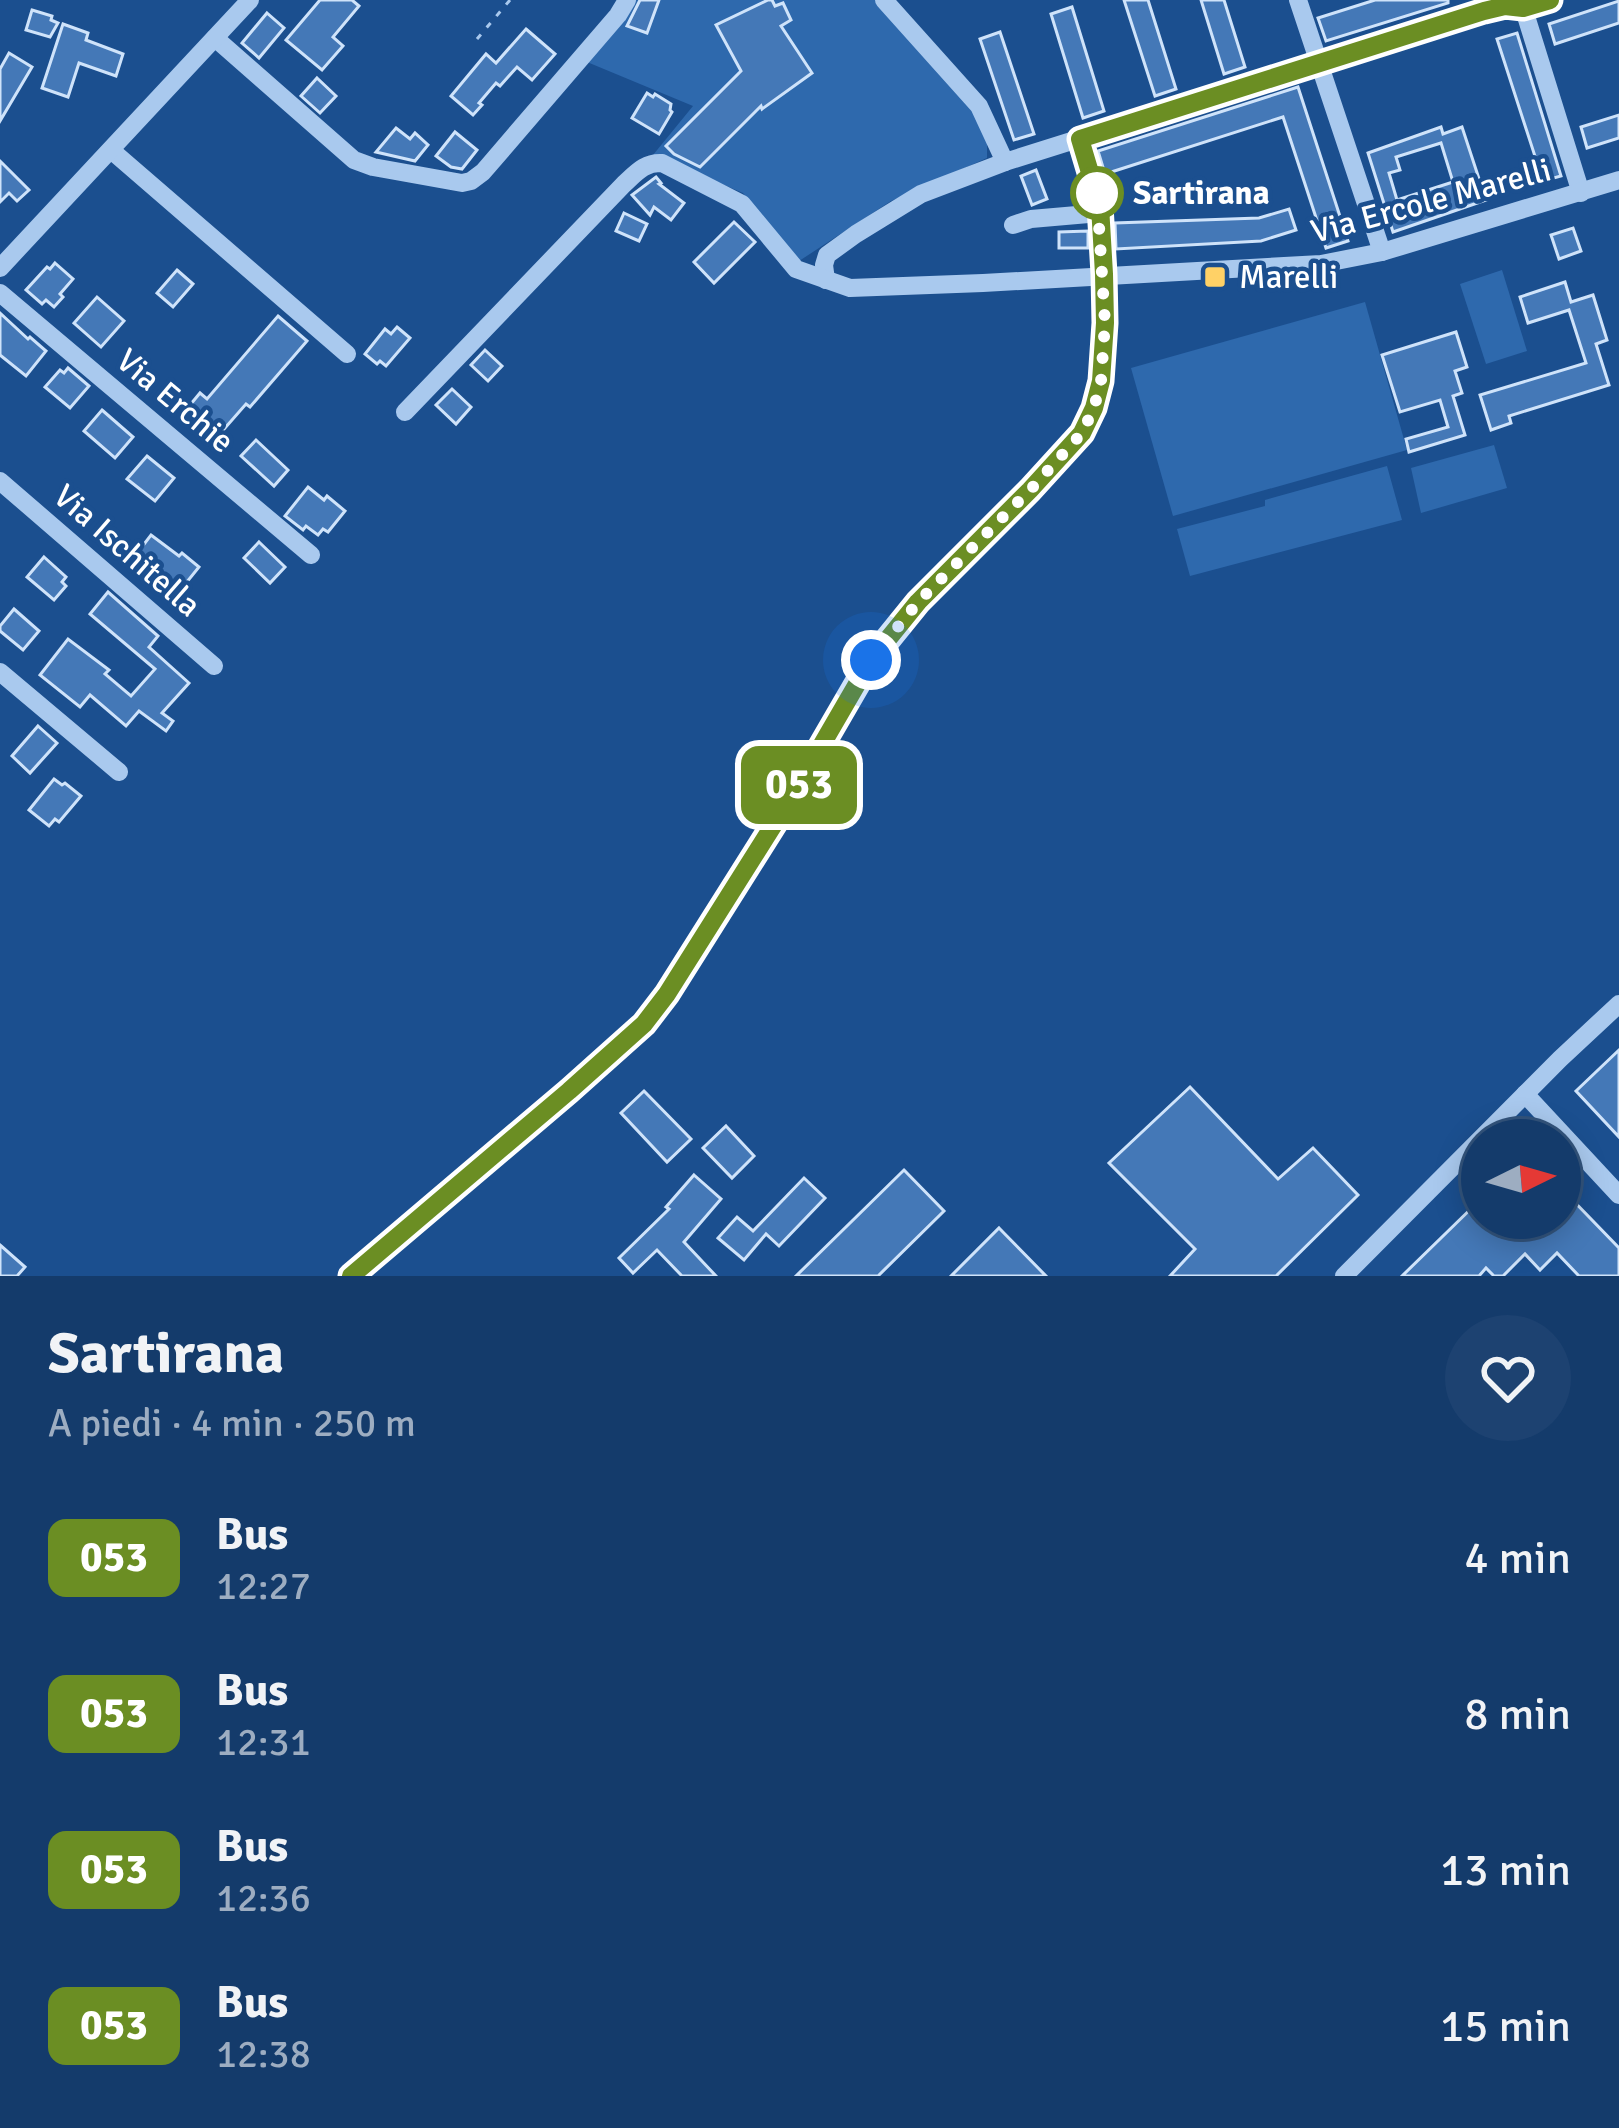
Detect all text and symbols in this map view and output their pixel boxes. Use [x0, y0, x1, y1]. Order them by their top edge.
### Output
street label: Via Ercole Marelli [1306, 149, 1556, 253]
marker: Sartirana [1072, 168, 1122, 218]
place label: Sartirana [1133, 173, 1270, 214]
place label: Marelli [1239, 257, 1338, 298]
marker: Marelli [1202, 264, 1228, 290]
street label: Via Erchie [108, 340, 242, 462]
street label: Via Ischitella [45, 476, 209, 626]
your location [841, 630, 901, 690]
line badge: 053 [730, 746, 868, 824]
text: 053 [765, 759, 833, 810]
north arrow [1461, 1119, 1581, 1239]
map controls [1461, 1119, 1581, 1239]
button: heart [1445, 1315, 1571, 1441]
text: Sartirana [48, 1318, 284, 1389]
text: A piedi · 4 min · 250 m [48, 1399, 416, 1447]
text: Bus [216, 1507, 288, 1562]
text: 4 min [1464, 1531, 1571, 1586]
text: 053 [80, 1532, 148, 1583]
text: 12:27 [216, 1562, 311, 1610]
text: Bus [216, 1663, 288, 1718]
text: 8 min [1464, 1687, 1571, 1742]
text: 053 [80, 1688, 148, 1739]
text: 12:31 [216, 1718, 311, 1766]
text: Bus [216, 1819, 288, 1874]
text: 13 min [1440, 1843, 1571, 1898]
text: 053 [80, 1844, 148, 1895]
text: 12:36 [216, 1874, 311, 1922]
text: Bus [216, 1975, 288, 2030]
text: 15 min [1440, 1999, 1571, 2054]
text: 053 [80, 2000, 148, 2051]
text: 12:38 [216, 2030, 311, 2078]

